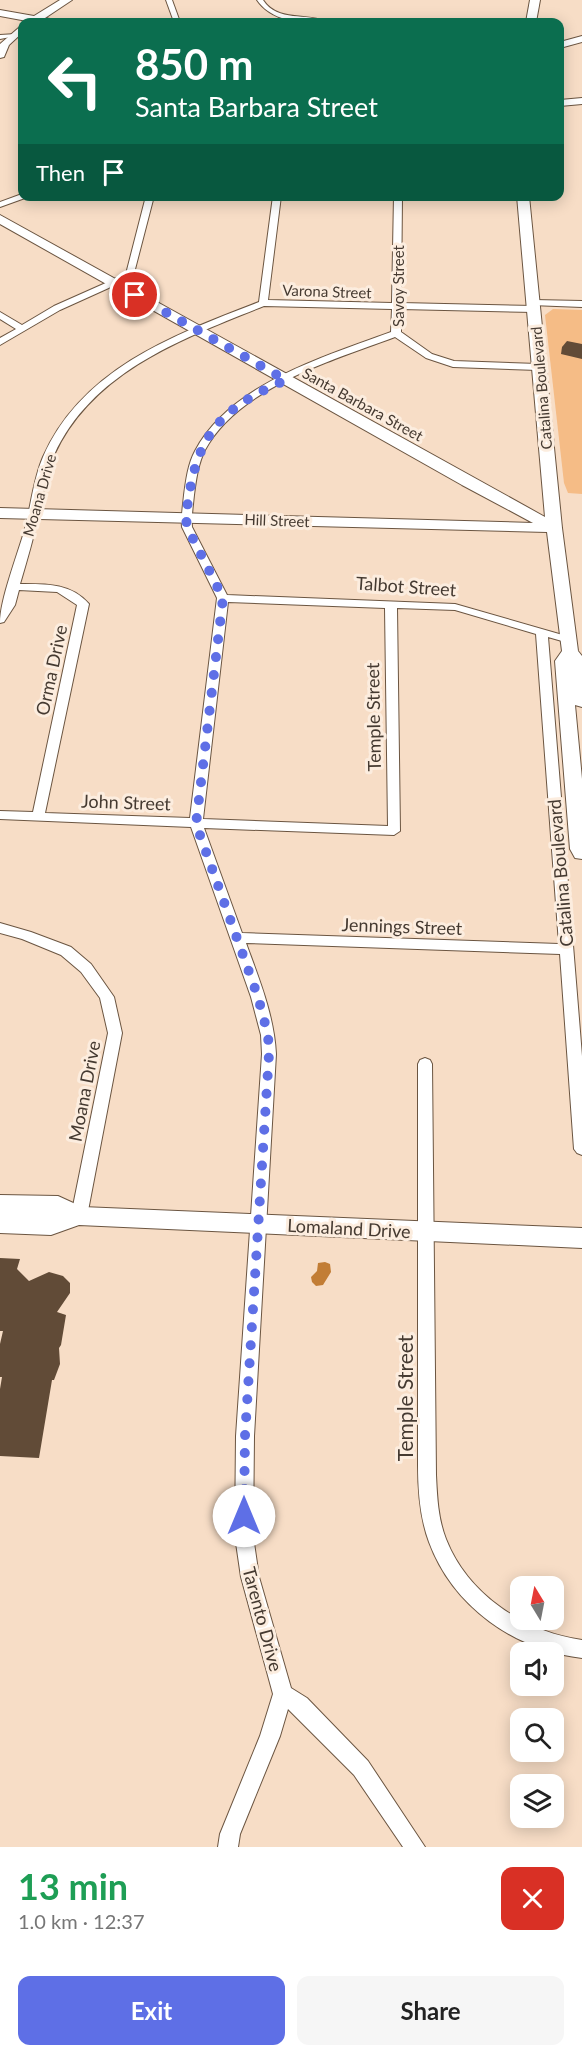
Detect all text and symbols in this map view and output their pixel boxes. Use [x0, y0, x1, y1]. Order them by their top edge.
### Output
text: 850 m [135, 39, 253, 89]
icon: left [36, 42, 114, 120]
text: Santa Barbara Street [135, 90, 378, 123]
icon: arrive [97, 156, 130, 189]
text: Then [36, 159, 85, 186]
street label: Savoy Street [389, 244, 407, 327]
pin [109, 269, 160, 320]
icon: arrive [118, 278, 151, 311]
street label: Varona Street [282, 280, 373, 302]
street label: Catalina Boulevard [527, 326, 555, 450]
street label: Santa Barbara Street [300, 363, 427, 445]
street label: Moana Drive [19, 452, 59, 538]
street label: Hill Street [244, 510, 311, 530]
street label: Talbot Street [355, 572, 457, 601]
street label: Orma Drive [31, 623, 71, 717]
street label: Temple Street [361, 662, 385, 771]
street label: John Street [81, 789, 172, 815]
street label: Catalina Boulevard [543, 798, 577, 948]
street label: Jennings Street [341, 913, 463, 939]
street label: Moana Drive [63, 1039, 105, 1143]
street label: Lomaland Drive [287, 1214, 411, 1242]
street label: Temple Street [392, 1334, 417, 1461]
position arrow [212, 1484, 276, 1548]
street label: Tarento Drive [238, 1564, 288, 1674]
north arrow [510, 1576, 564, 1630]
map controls [510, 1576, 564, 1828]
button: sound [510, 1642, 564, 1696]
button: search [510, 1708, 564, 1762]
button: layers [510, 1774, 564, 1828]
text: 13 min [18, 1864, 128, 1908]
button: close [501, 1867, 564, 1930]
text: 1.0 km · 12:37 [18, 1909, 145, 1933]
button: Exit [18, 1976, 285, 2045]
button: Share [297, 1976, 564, 2045]

